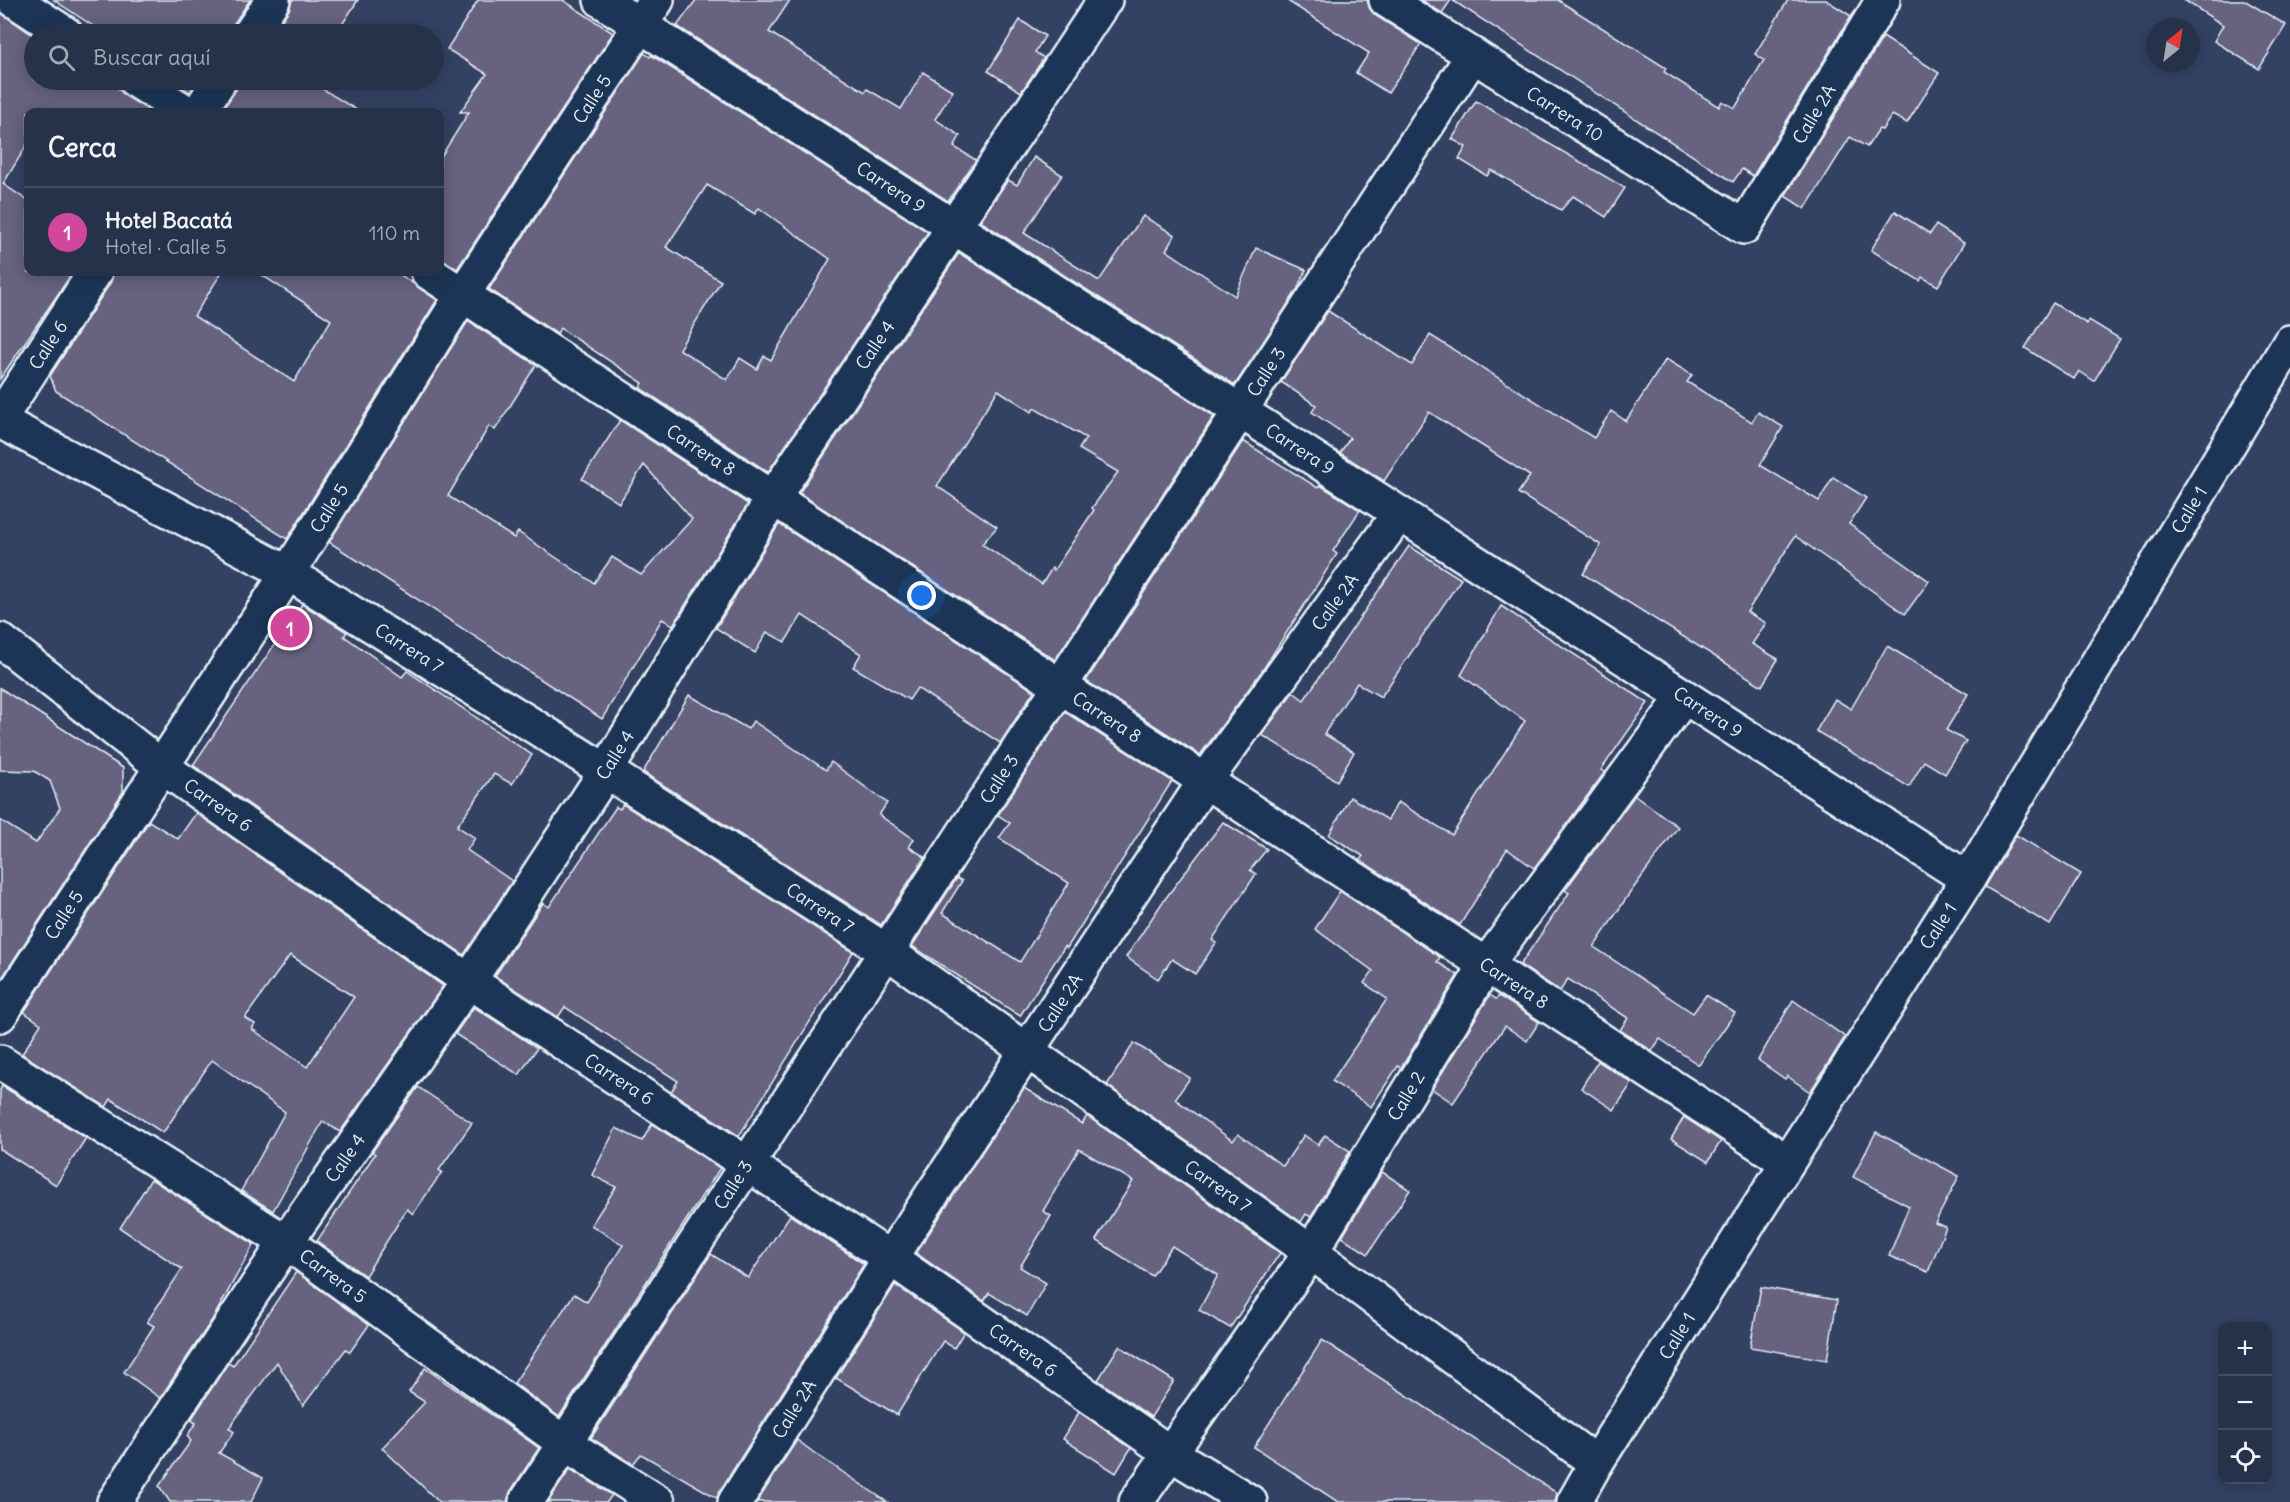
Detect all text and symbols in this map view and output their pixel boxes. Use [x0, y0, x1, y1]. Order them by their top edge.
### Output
north arrow [2146, 18, 2200, 72]
search box [24, 24, 444, 90]
icon: search [45, 41, 78, 74]
text: Buscar aquí [93, 43, 210, 71]
street label: Calle 5 [568, 70, 616, 128]
street label: Calle 2A [1787, 80, 1841, 148]
street label: Carrera 10 [1522, 81, 1608, 147]
text: Cerca [48, 131, 117, 164]
street label: Carrera 9 [852, 156, 930, 218]
text: Hotel Bacatá [105, 206, 233, 234]
text: 1 [64, 220, 71, 245]
text: 110 m [369, 220, 420, 245]
text: Hotel · Calle 5 [105, 234, 227, 259]
street label: Calle 6 [24, 316, 72, 374]
street label: Calle 4 [850, 316, 900, 374]
street label: Calle 3 [1242, 343, 1290, 401]
street label: Carrera 9 [1261, 418, 1339, 480]
street label: Carrera 8 [662, 419, 740, 481]
street label: Calle 5 [305, 479, 353, 537]
street label: Calle 1 [2166, 482, 2212, 538]
street label: Calle 2A [1306, 569, 1364, 635]
your location [907, 581, 936, 610]
pin: 1 [270, 606, 310, 650]
street label: Carrera 7 [371, 618, 448, 678]
street label: Carrera 9 [1669, 681, 1747, 743]
street label: Carrera 8 [1068, 686, 1146, 748]
street label: Calle 4 [591, 726, 639, 784]
street label: Calle 3 [975, 750, 1023, 808]
street label: Carrera 6 [179, 773, 257, 837]
street label: Carrera 7 [782, 878, 858, 939]
street label: Calle 5 [40, 886, 88, 944]
street label: Calle 1 [1914, 898, 1962, 954]
street label: Carrera 8 [1475, 952, 1553, 1014]
street label: Calle 2A [1033, 969, 1087, 1037]
street label: Carrera 6 [580, 1048, 658, 1110]
street label: Calle 2 [1382, 1067, 1430, 1125]
street label: Calle 4 [320, 1129, 370, 1187]
street label: Carrera 7 [1180, 1155, 1256, 1217]
street label: Calle 3 [709, 1156, 757, 1214]
street label: Carrera 5 [295, 1244, 371, 1308]
street label: Calle 1 [1654, 1308, 1700, 1364]
street label: Carrera 6 [984, 1318, 1062, 1382]
map controls [2218, 1322, 2272, 1484]
button: + [2218, 1322, 2272, 1376]
street label: Calle 2A [767, 1375, 821, 1443]
button: − [2218, 1376, 2272, 1430]
button: locate [2218, 1430, 2272, 1484]

